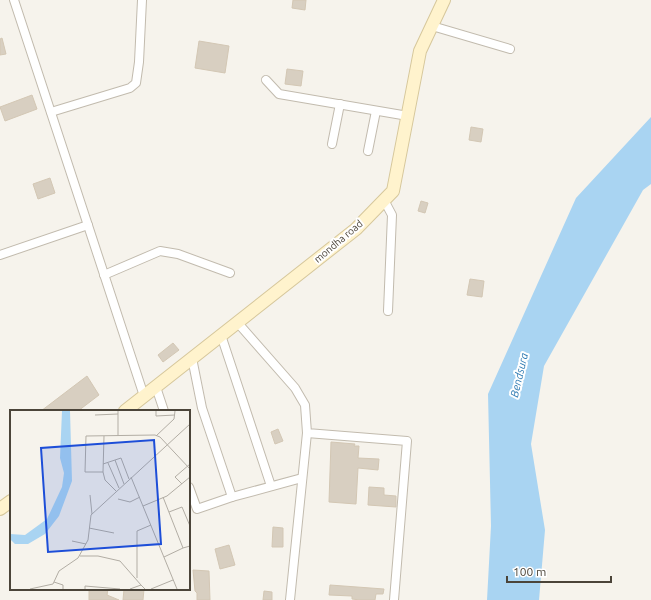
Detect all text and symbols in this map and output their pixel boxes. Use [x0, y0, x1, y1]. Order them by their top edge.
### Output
street label: mondha road [312, 218, 365, 265]
water label: Bendsura [508, 352, 530, 398]
inset map [10, 410, 190, 590]
scale bar [507, 558, 611, 584]
text: 100 m [513, 565, 546, 578]

